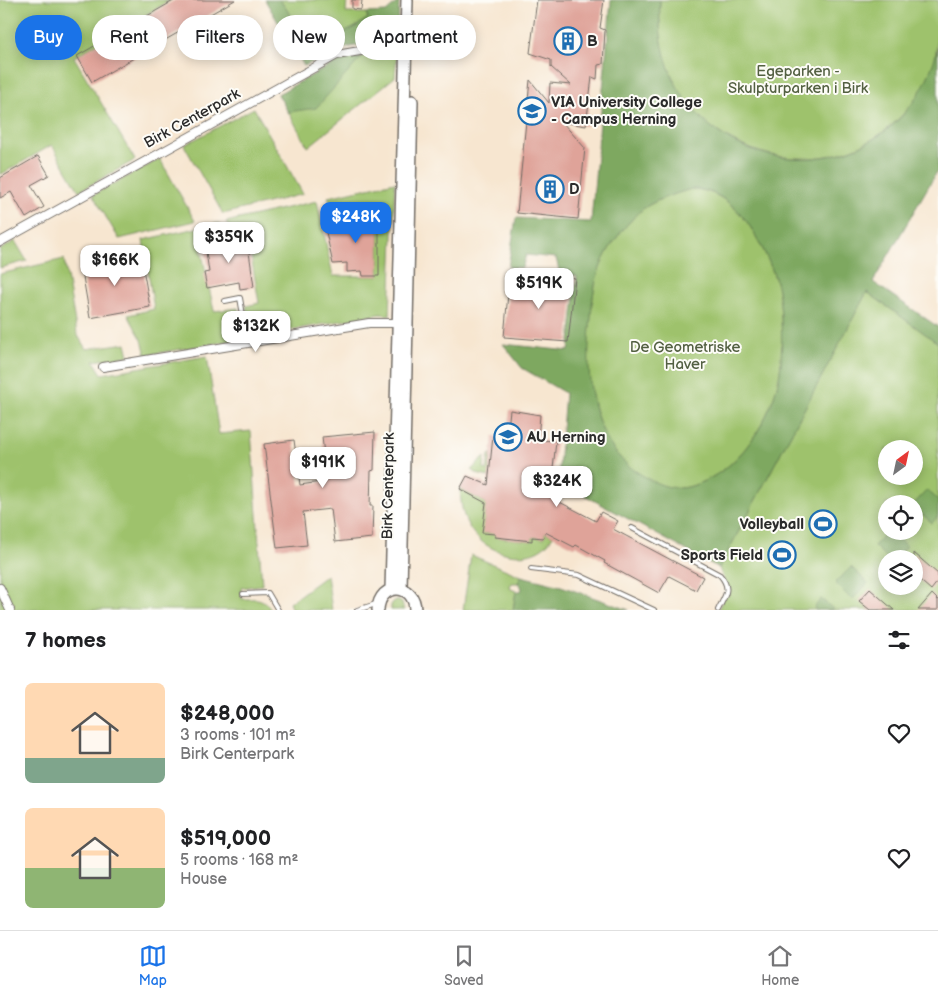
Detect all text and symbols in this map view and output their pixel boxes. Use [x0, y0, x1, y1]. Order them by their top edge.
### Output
chip: Buy [15, 15, 82, 60]
chip: Rent [92, 15, 167, 60]
chip: Filters [177, 15, 263, 60]
chip: New [273, 15, 345, 60]
chip: Apartment [355, 15, 476, 60]
building icon: B [553, 26, 583, 56]
place label: B [587, 32, 598, 51]
park label: Egeparken - Skulpturparken i Birk [728, 62, 869, 98]
street label: Birk Centerpark [141, 84, 244, 153]
place label: VIA University College - Campus Herning [551, 93, 702, 129]
school or university icon: VIA University College - Campus Herning [517, 96, 547, 126]
building icon: D [535, 174, 565, 204]
place label: D [569, 180, 579, 199]
pin: $248K [321, 202, 391, 244]
text: $248K [331, 208, 381, 227]
pin: $359K [194, 222, 264, 264]
text: $359K [204, 228, 254, 247]
pin: $166K [80, 244, 150, 287]
text: $166K [91, 251, 139, 270]
pin: $519K [504, 268, 574, 310]
text: $519K [516, 274, 562, 293]
pin: $132K [221, 310, 291, 353]
text: $132K [232, 317, 280, 336]
park label: De Geometriske Haver [630, 338, 740, 374]
school or university icon: AU Herning [493, 422, 523, 452]
place label: AU Herning [526, 428, 605, 447]
street label: Birk Centerpark [378, 432, 399, 540]
north arrow [878, 440, 922, 485]
map controls [878, 440, 923, 595]
pin: $191K [288, 446, 358, 489]
text: $191K [301, 453, 345, 472]
pin: $324K [522, 466, 592, 508]
text: $324K [532, 472, 582, 491]
button: locate [878, 495, 923, 540]
sports icon: Volleyball [808, 509, 838, 539]
place label: Volleyball [739, 515, 804, 534]
sports icon: Sports Field [767, 540, 797, 570]
place label: Sports Field [681, 546, 763, 565]
button: layers [878, 550, 923, 595]
icon: filters [885, 626, 913, 654]
text: 7 homes [25, 628, 106, 653]
text: $248,000 [180, 701, 275, 726]
icon: home [65, 703, 125, 763]
icon: heart [885, 719, 913, 747]
text: 3 rooms · 101 m² [180, 726, 296, 745]
text: Birk Centerpark [180, 745, 294, 764]
text: $519,000 [180, 826, 271, 851]
icon: home [65, 828, 125, 888]
icon: heart [885, 844, 913, 872]
text: 5 rooms · 168 m² [180, 851, 298, 870]
text: House [180, 870, 227, 889]
tab: Map [139, 942, 167, 989]
tab: Saved [444, 942, 484, 989]
tab: Home [761, 942, 799, 989]

